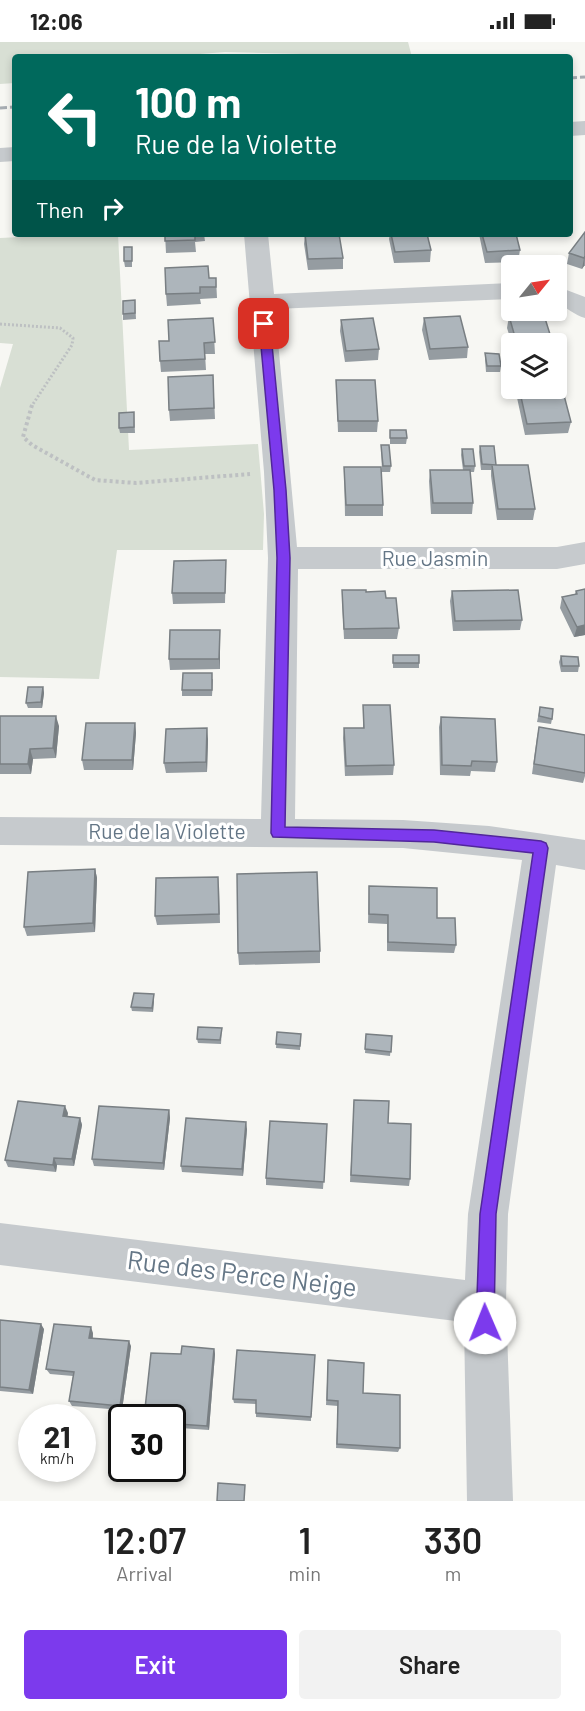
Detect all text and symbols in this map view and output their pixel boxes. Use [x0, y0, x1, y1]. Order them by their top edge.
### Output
text: 12:06 [30, 8, 82, 34]
text: 100 m [135, 76, 241, 126]
icon: left [36, 78, 114, 156]
text: Rue de la Violette [135, 127, 337, 159]
icon: right [96, 192, 129, 225]
text: Then [36, 196, 84, 222]
north arrow [501, 255, 567, 321]
map controls [501, 255, 567, 399]
pin [238, 298, 289, 349]
icon: arrive [247, 307, 280, 340]
button: layers [501, 333, 567, 399]
street label: Rue Jasmin [382, 545, 488, 570]
street label: Rue de la Violette [88, 818, 246, 843]
street label: Rue des Perce Neige [126, 1243, 359, 1302]
position arrow [453, 1291, 517, 1355]
speed limit sign: 30 [108, 1404, 186, 1482]
text: 21 [43, 1418, 71, 1454]
text: km/h [40, 1449, 74, 1467]
text: 12:07 [103, 1518, 186, 1561]
text: 1 [298, 1518, 311, 1561]
text: 330 [424, 1518, 482, 1561]
text: Arrival [116, 1561, 172, 1585]
text: min [289, 1561, 321, 1585]
text: m [445, 1561, 461, 1585]
button: Exit [24, 1630, 287, 1699]
button: Share [299, 1630, 561, 1699]

